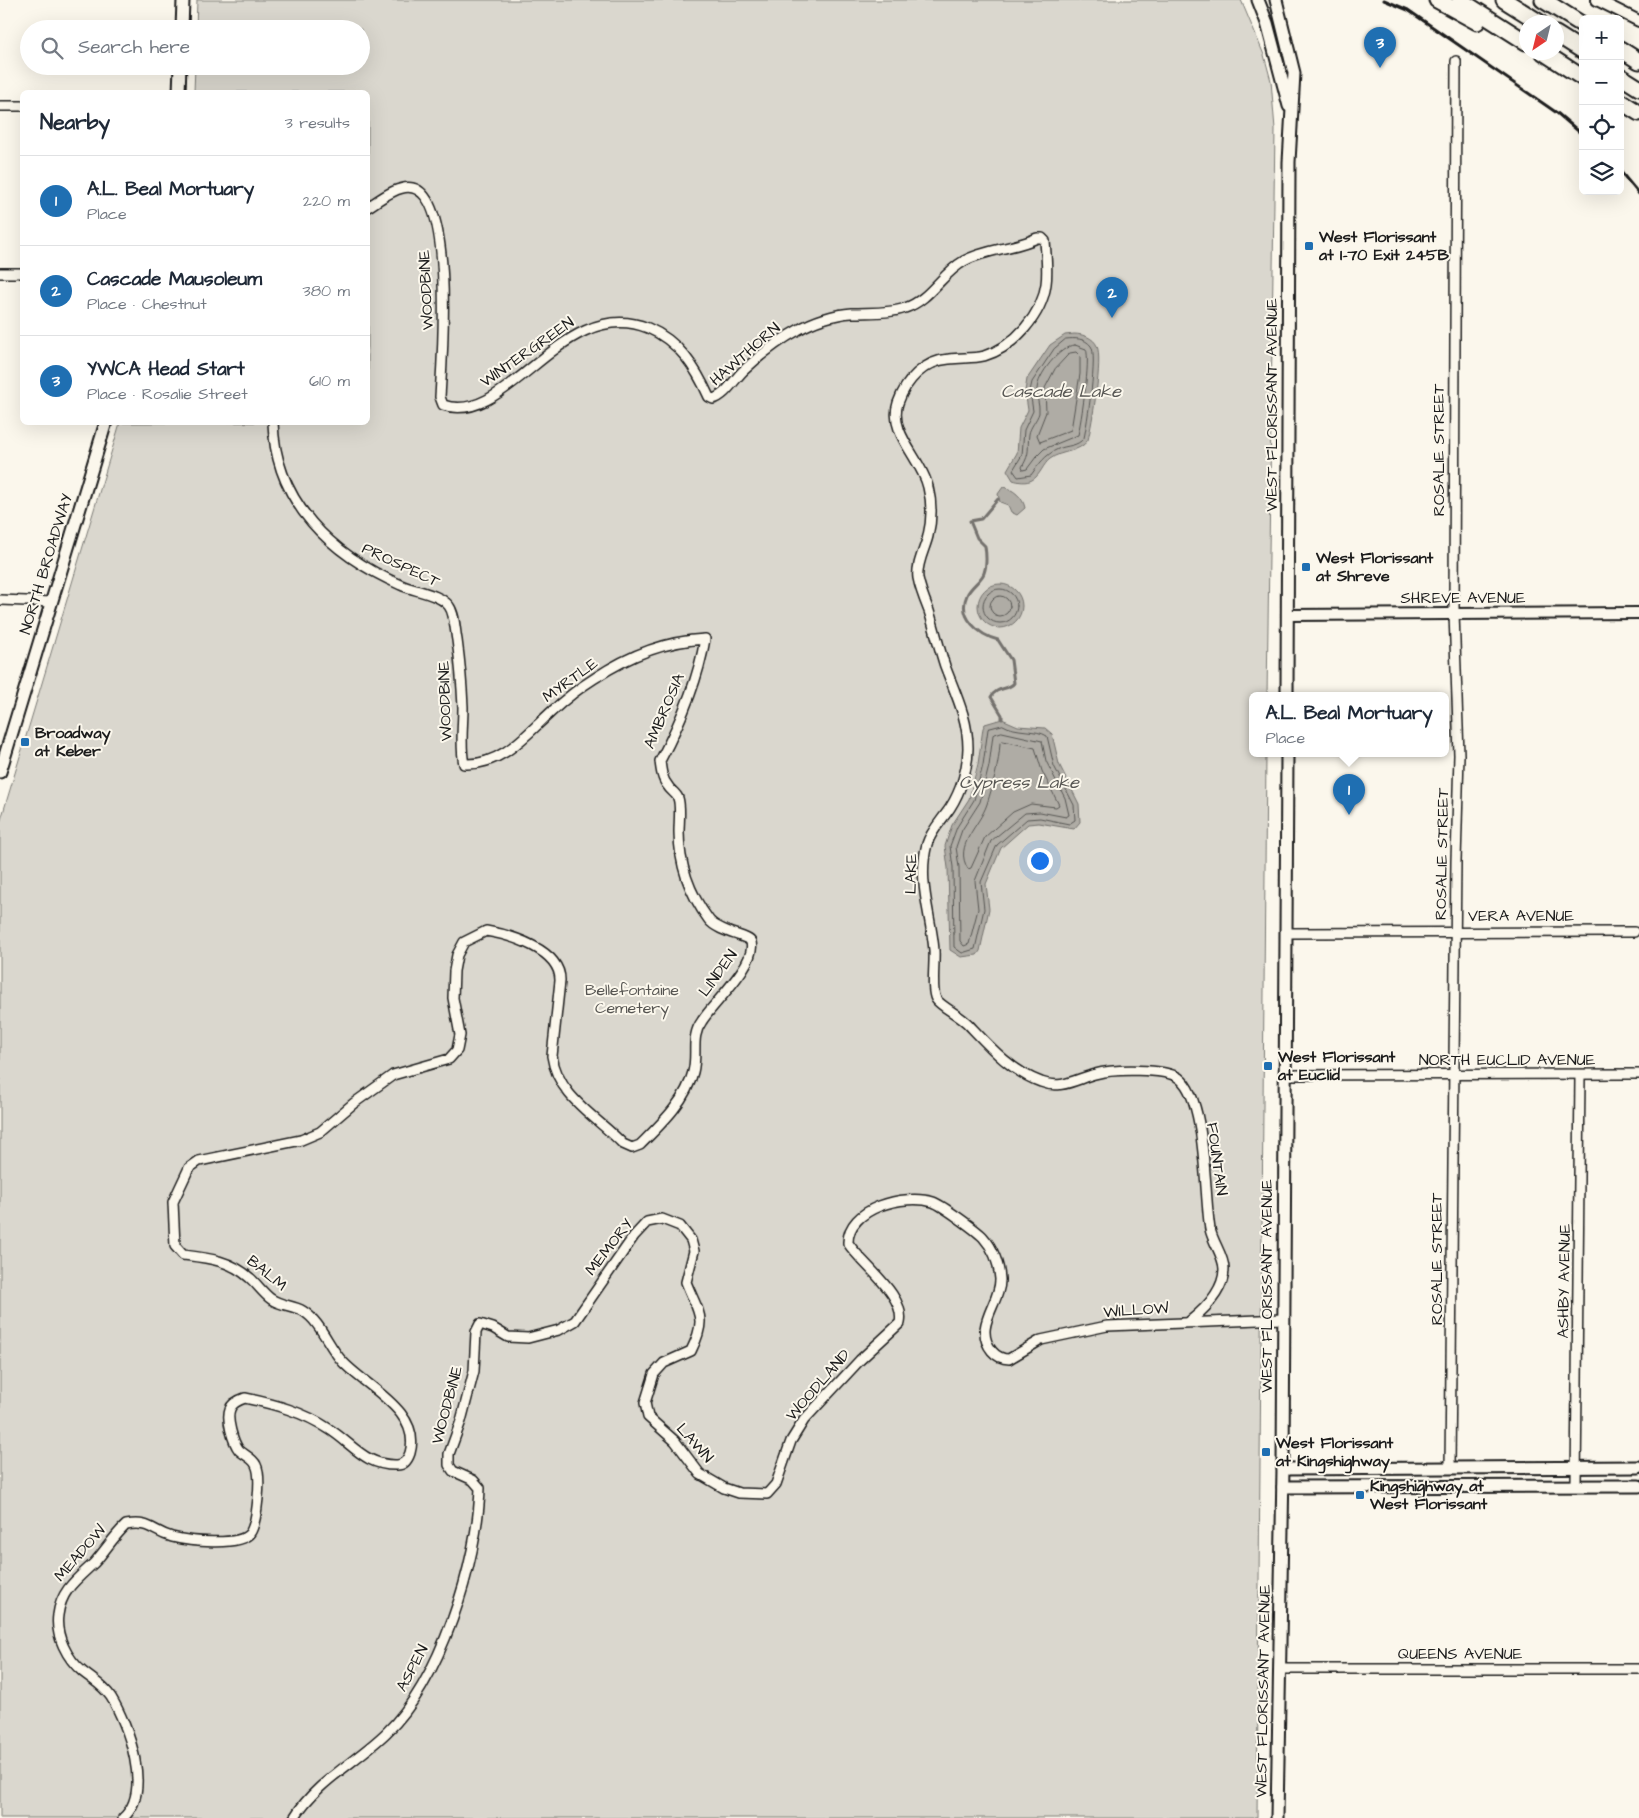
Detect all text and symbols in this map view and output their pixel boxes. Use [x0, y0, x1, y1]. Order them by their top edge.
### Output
north arrow [1519, 15, 1564, 60]
map controls [1579, 15, 1624, 195]
button: + [1579, 15, 1624, 60]
search box [20, 20, 370, 75]
pin: 3 [1364, 27, 1396, 68]
icon: search [38, 34, 66, 62]
text: Search here [78, 34, 190, 61]
button: − [1579, 60, 1624, 105]
button: locate [1579, 105, 1624, 150]
text: Nearby [40, 108, 110, 137]
text: 3 results [285, 112, 350, 134]
button: layers [1579, 150, 1624, 195]
text: A.L. Beal Mortuary [87, 176, 254, 203]
text: 1 [55, 190, 57, 212]
text: 220 m [303, 190, 350, 212]
text: Place [87, 203, 127, 225]
place label: West Florissant at I-70 Exit 245B [1318, 226, 1449, 266]
marker: West Florissant at I-70 Exit 245B [1303, 240, 1315, 252]
street label: WOODBINE [413, 249, 439, 331]
text: Cascade Mausoleum [87, 266, 262, 293]
pin: 2 [1096, 277, 1128, 318]
text: 2 [51, 280, 61, 302]
text: 380 m [303, 280, 350, 302]
text: Place · Chestnut [87, 293, 207, 315]
street label: WEST FLORISSANT AVENUE [1261, 298, 1283, 512]
street label: WINTERGREEN [476, 312, 578, 392]
street label: HAWTHORN [705, 317, 785, 391]
text: YWCA Head Start [87, 356, 245, 383]
text: 3 [52, 370, 60, 392]
text: 610 m [309, 370, 350, 392]
water label: Cascade Lake [1001, 379, 1122, 404]
text: Place · Rosalie Street [87, 383, 248, 405]
street label: ROSALIE STREET [1428, 384, 1450, 516]
street label: NORTH BROADWAY [14, 490, 78, 637]
street label: PROSPECT [358, 537, 444, 593]
place label: West Florissant at Shreve [1315, 547, 1434, 587]
marker: West Florissant at Shreve [1300, 561, 1312, 573]
street label: SHREVE AVENUE [1401, 587, 1526, 609]
street label: MYRTLE [538, 652, 603, 708]
street label: WOODBINE [433, 660, 457, 741]
street label: AMBROSIA [638, 670, 690, 752]
popup [1249, 692, 1449, 757]
text: A.L. Beal Mortuary [1265, 700, 1433, 727]
place label: Broadway at Keber [34, 722, 111, 762]
text: Place [1265, 727, 1305, 749]
marker: Broadway at Keber [19, 736, 31, 748]
water label: Cypress Lake [959, 770, 1080, 796]
pin: 1 [1333, 774, 1365, 815]
street label: ROSALIE STREET [1430, 787, 1454, 920]
your location [1027, 848, 1053, 874]
street label: LAKE [900, 853, 922, 894]
street label: VERA AVENUE [1468, 905, 1574, 927]
street label: LINDEN [693, 945, 743, 1001]
park label: Bellefontaine Cemetery [585, 979, 679, 1020]
place label: West Florissant at Euclid [1277, 1046, 1396, 1086]
street label: NORTH EUCLID AVENUE [1419, 1049, 1596, 1071]
marker: West Florissant at Euclid [1262, 1060, 1274, 1072]
street label: FOUNTAIN [1201, 1121, 1233, 1197]
street label: WEST FLORISSANT AVENUE [1256, 1179, 1278, 1393]
street label: ROSALIE STREET [1426, 1193, 1448, 1325]
street label: MEMORY [580, 1214, 638, 1280]
street label: ASHBY AVENUE [1552, 1223, 1576, 1339]
street label: BALM [242, 1250, 292, 1296]
street label: WILLOW [1103, 1297, 1169, 1323]
street label: WOODLAND [781, 1344, 855, 1426]
street label: WOODBINE [426, 1363, 468, 1447]
street label: LAWN [671, 1418, 719, 1468]
place label: West Florissant at Kingshighway [1275, 1432, 1394, 1474]
marker: West Florissant at Kingshighway [1260, 1446, 1272, 1458]
place label: Kingshighway at West Florissant [1369, 1475, 1488, 1515]
marker: Kingshighway at West Florissant [1354, 1489, 1366, 1501]
street label: MEADOW [49, 1520, 111, 1586]
street label: WEST FLORISSANT AVENUE [1250, 1584, 1276, 1798]
street label: ASPEN [390, 1641, 434, 1695]
street label: QUEENS AVENUE [1398, 1643, 1523, 1665]

